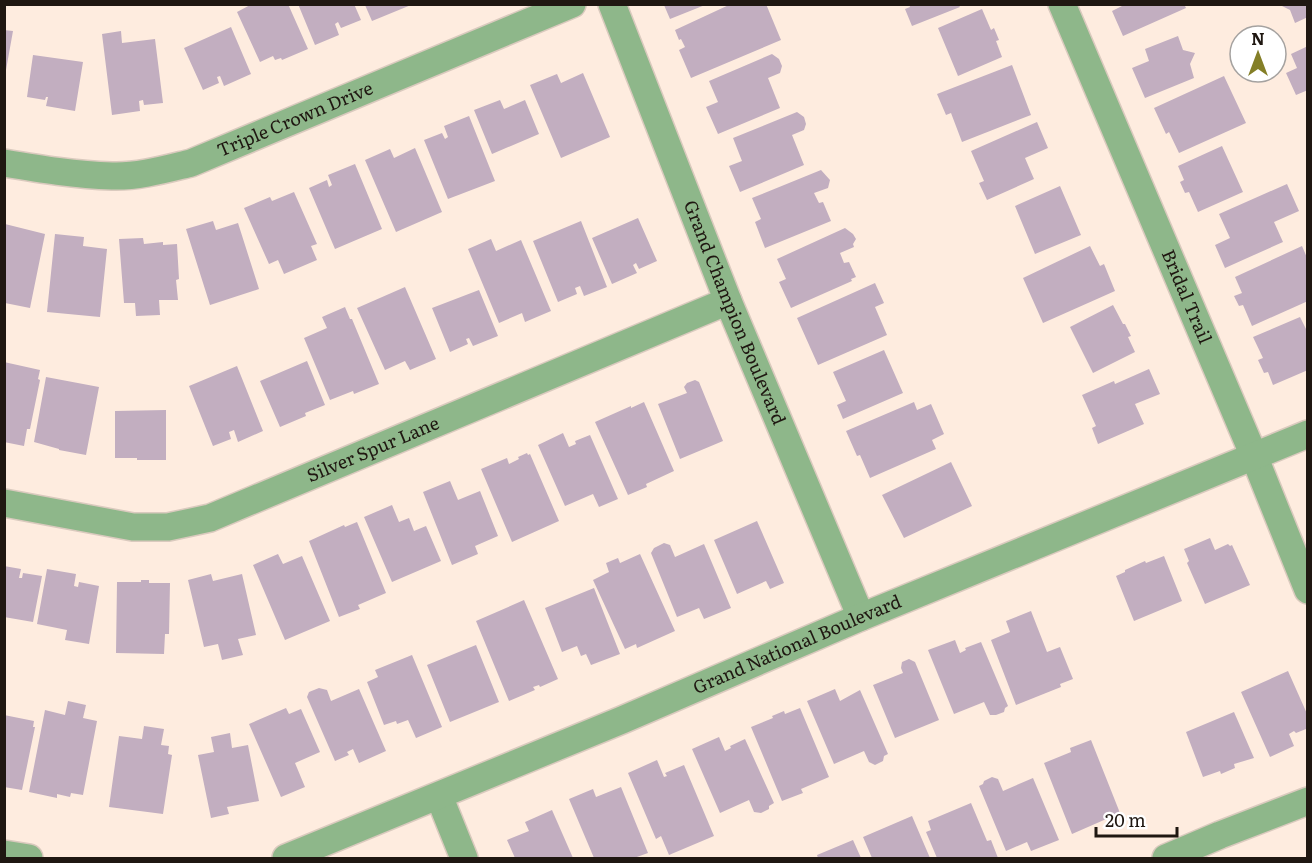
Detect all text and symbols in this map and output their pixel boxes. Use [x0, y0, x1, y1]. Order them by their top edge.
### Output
north arrow [1228, 24, 1288, 84]
text: N [1251, 26, 1265, 50]
street label: Triple Crown Drive [212, 74, 377, 163]
street label: Grand Champion Boulevard [678, 196, 794, 428]
street label: Bridal Trail [1156, 245, 1220, 347]
street label: Silver Spur Lane [302, 409, 443, 488]
street label: Grand National Boulevard [688, 587, 905, 700]
scale bar [1096, 800, 1177, 838]
text: 20 m [1105, 806, 1146, 833]

